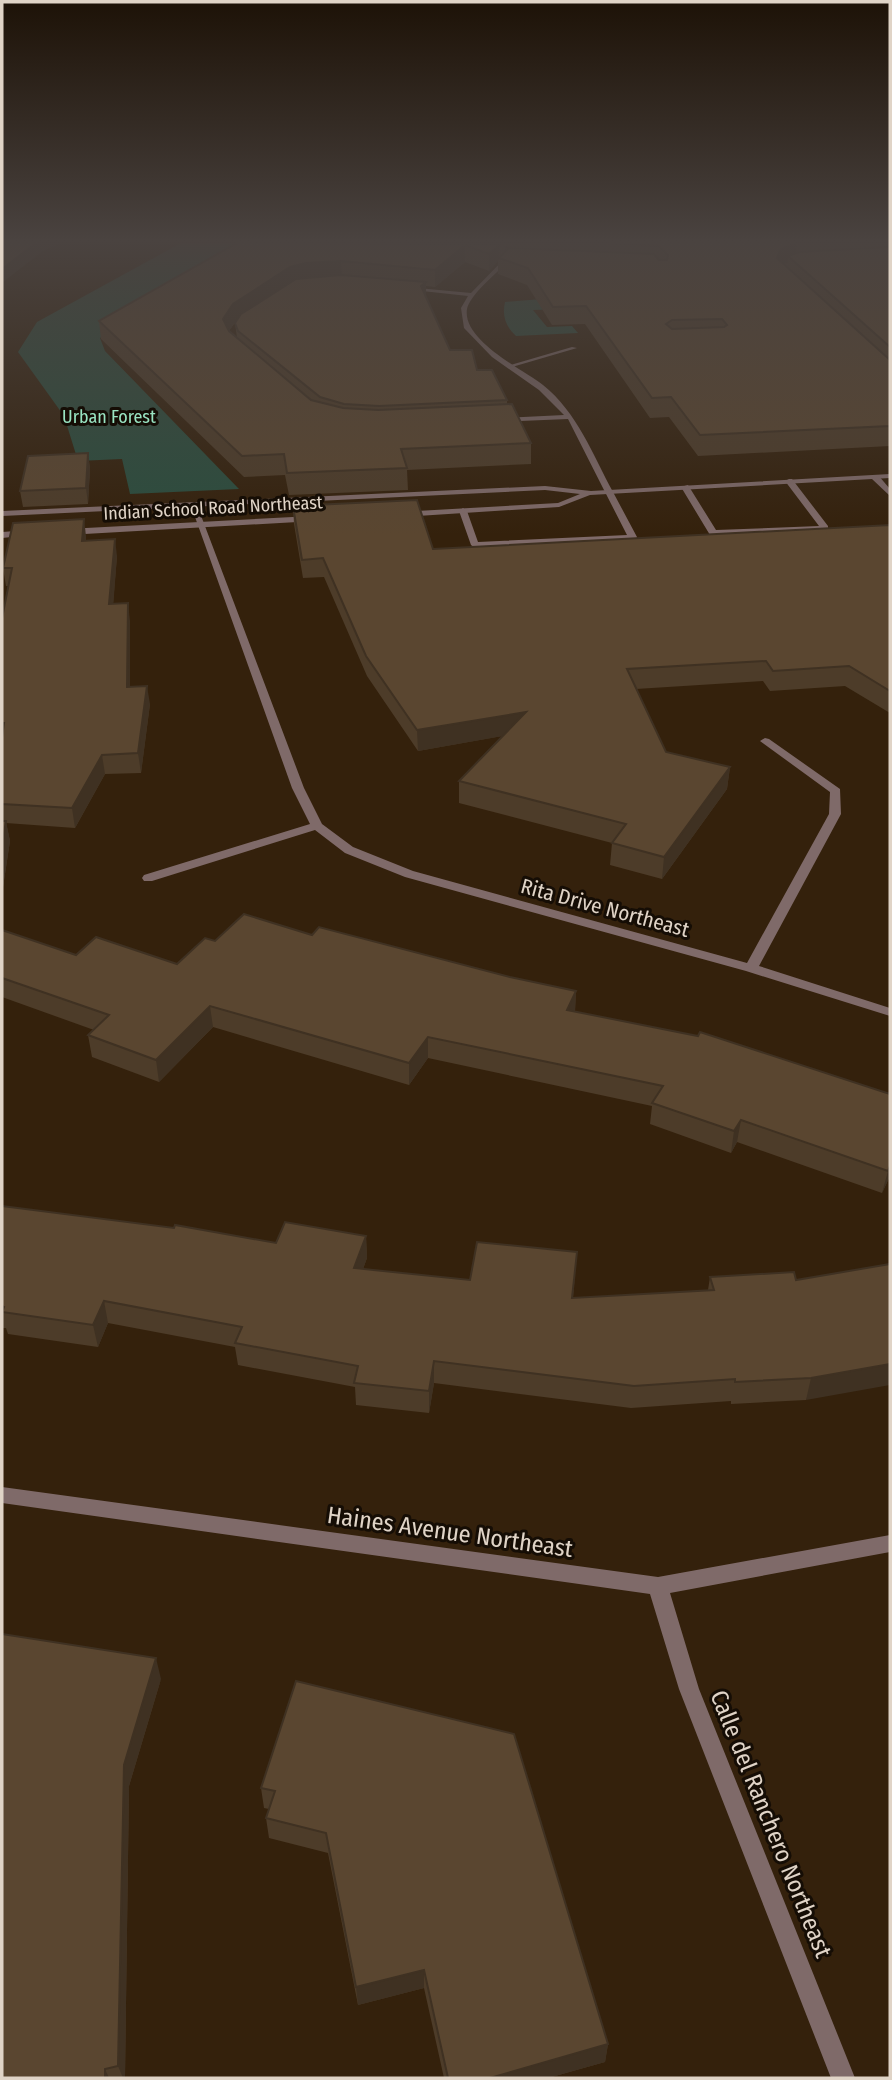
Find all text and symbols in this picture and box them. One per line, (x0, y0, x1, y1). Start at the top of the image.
park label: Urban Forest (62, 406, 156, 428)
street label: Indian School Road Northeast (103, 491, 323, 525)
street label: Rita Drive Northeast (518, 873, 692, 943)
street label: Haines Avenue Northeast (325, 1501, 575, 1563)
street label: Calle del Ranchero Northeast (705, 1686, 838, 1962)

